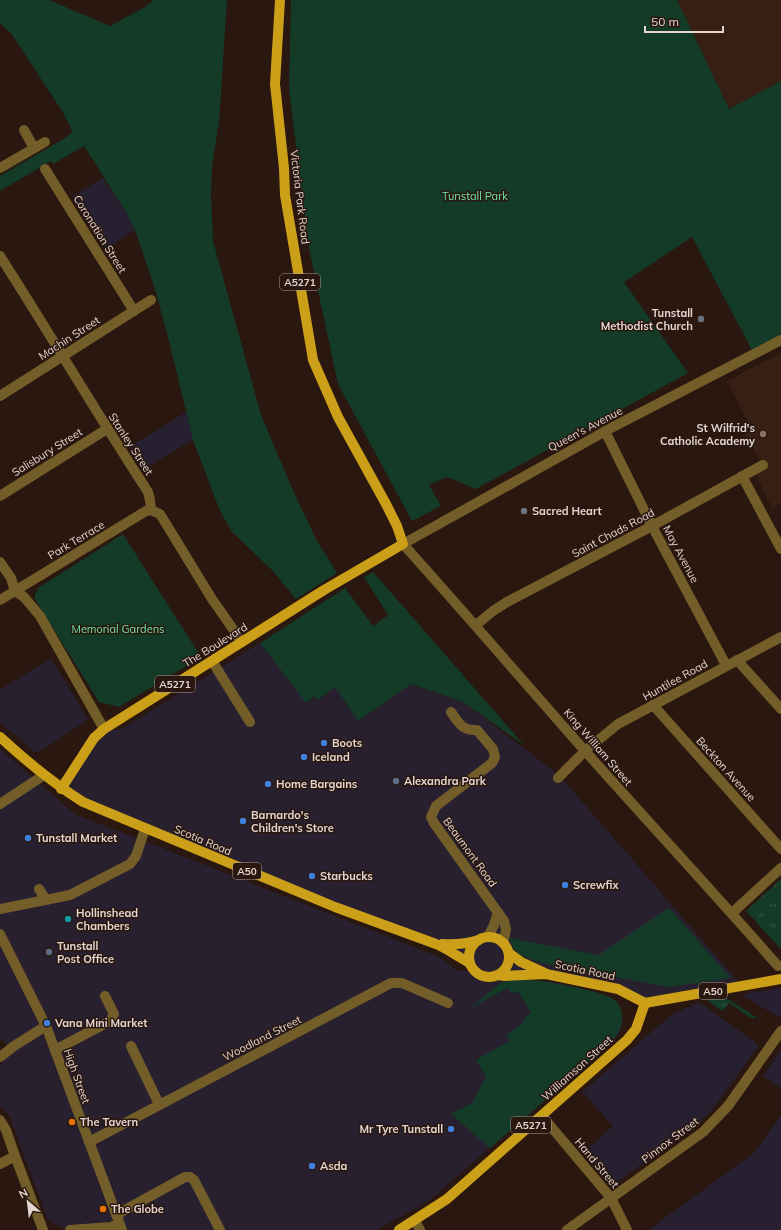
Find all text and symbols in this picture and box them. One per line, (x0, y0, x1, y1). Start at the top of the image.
scale bar (645, 8, 723, 34)
text: 50 m (651, 14, 679, 29)
street label: Victoria Park Road (287, 149, 313, 245)
park label: Tunstall Park (442, 189, 508, 203)
street label: Coronation Street (70, 192, 130, 276)
road number: A5271 (280, 274, 320, 290)
place label: Tunstall Methodist Church (601, 306, 693, 333)
street label: Machin Street (36, 313, 102, 363)
marker: Tunstall Methodist Church (696, 314, 706, 324)
street label: Queen's Avenue (545, 403, 625, 455)
street label: Stanley Street (106, 410, 156, 478)
place label: St Wilfrid's Catholic Academy (660, 421, 755, 448)
street label: Salisbury Street (9, 425, 85, 479)
marker: St Wilfrid's Catholic Academy (758, 429, 768, 439)
place label: Sacred Heart (532, 504, 602, 518)
street label: Saint Chads Road (569, 505, 657, 561)
marker: Sacred Heart (519, 506, 529, 516)
street label: Park Terrace (45, 518, 107, 562)
street label: May Avenue (660, 523, 702, 585)
street label: The Boulevard (180, 620, 250, 670)
park label: Memorial Gardens (71, 622, 165, 636)
street label: Huntilee Road (640, 656, 710, 704)
road number: A5271 (155, 676, 195, 692)
street label: King William Street (561, 706, 635, 789)
street label: Beckton Avenue (693, 734, 759, 804)
place label: Boots (332, 736, 363, 750)
marker: Boots (319, 738, 329, 748)
place label: Iceland (312, 750, 350, 764)
marker: Iceland (299, 752, 309, 762)
place label: Alexandra Park (404, 774, 487, 788)
marker: Alexandra Park (391, 776, 401, 786)
place label: Home Bargains (276, 777, 358, 791)
marker: Home Bargains (263, 779, 273, 789)
place label: Barnardo's Children's Store (251, 808, 334, 835)
street label: Beaumont Road (440, 815, 500, 889)
marker: Barnardo's Children's Store (238, 816, 248, 826)
street label: Scotia Road (172, 822, 234, 858)
place label: Tunstall Market (36, 831, 117, 845)
marker: Tunstall Market (23, 833, 33, 843)
road number: A50 (233, 863, 261, 879)
place label: Starbucks (320, 869, 373, 883)
marker: Starbucks (307, 871, 317, 881)
place label: Screwfix (573, 878, 620, 892)
marker: Screwfix (560, 880, 570, 890)
place label: Hollinshead Chambers (76, 906, 138, 933)
marker: Hollinshead Chambers (63, 914, 73, 924)
place label: Tunstall Post Office (57, 939, 114, 966)
marker: Tunstall Post Office (44, 947, 54, 957)
street label: Scotia Road (554, 957, 616, 983)
road number: A50 (699, 983, 727, 999)
street label: Woodland Street (220, 1012, 304, 1064)
place label: Vana Mini Market (54, 1016, 147, 1030)
marker: Vana Mini Market (42, 1018, 52, 1028)
street label: Williamson Street (539, 1032, 615, 1103)
street label: High Street (61, 1047, 93, 1106)
street label: Pinnox Street (639, 1114, 701, 1166)
place label: The Tavern (80, 1115, 138, 1129)
marker: The Tavern (67, 1117, 77, 1127)
road number: A5271 (511, 1117, 551, 1133)
place label: Mr Tyre Tunstall (359, 1122, 443, 1136)
marker: Mr Tyre Tunstall (446, 1124, 456, 1134)
street label: Hand Street (572, 1135, 622, 1191)
place label: Asda (320, 1159, 347, 1173)
marker: Asda (307, 1161, 317, 1171)
north arrow (8, 1182, 48, 1222)
text: N (16, 1185, 30, 1201)
place label: The Globe (111, 1202, 164, 1216)
marker: The Globe (98, 1204, 108, 1214)

